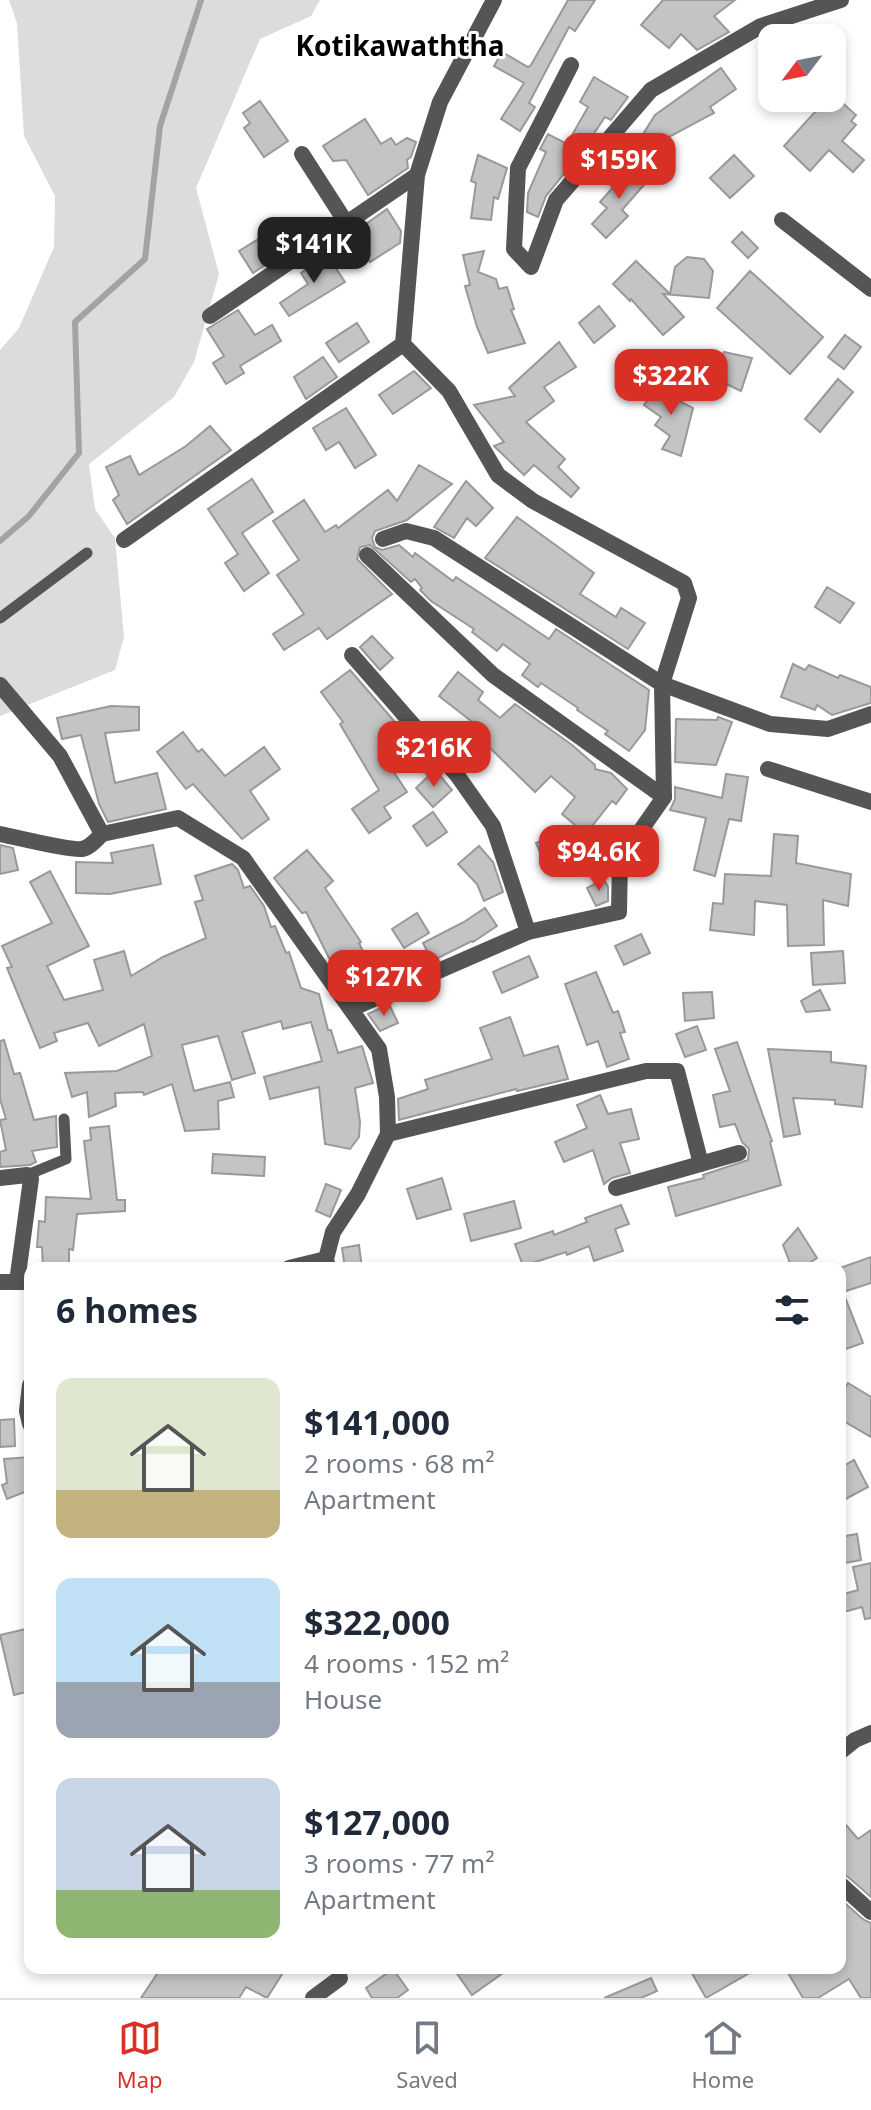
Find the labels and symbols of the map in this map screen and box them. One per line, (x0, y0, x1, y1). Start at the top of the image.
north arrow (758, 24, 846, 112)
district label: Kotikawaththa (296, 26, 504, 64)
pin: $159K (563, 133, 675, 201)
pin: $141K (258, 217, 370, 285)
pin: $322K (615, 349, 727, 417)
pin: $216K (378, 721, 490, 789)
pin: $94.6K (534, 825, 664, 893)
pin: $127K (328, 950, 440, 1018)

